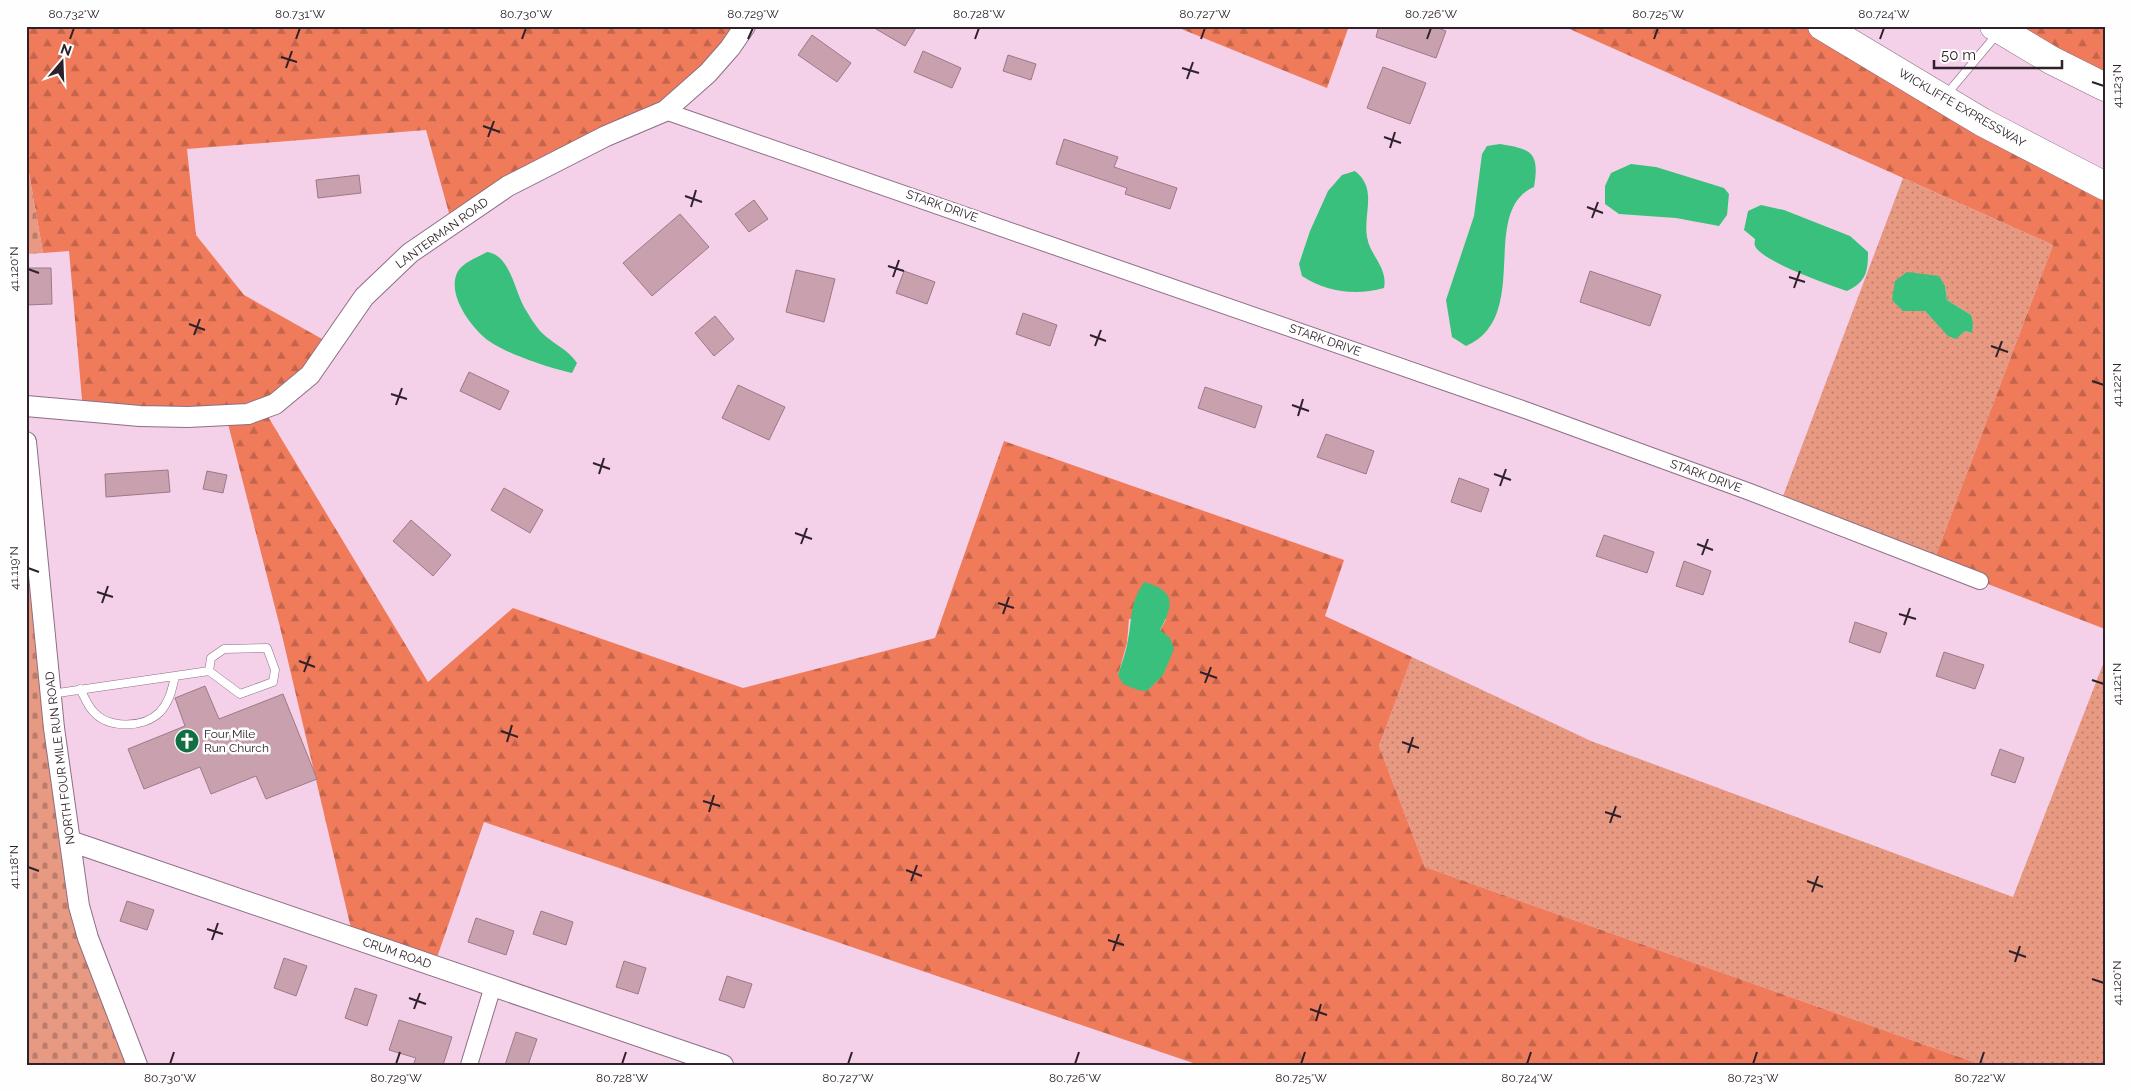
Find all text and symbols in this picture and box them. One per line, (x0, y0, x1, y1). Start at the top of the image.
text: 80.732°W (48, 7, 100, 21)
text: 80.731°W (275, 7, 325, 21)
text: 80.730°W (500, 7, 552, 21)
text: 80.729°W (727, 7, 779, 21)
text: 80.728°W (953, 7, 1005, 21)
text: 80.727°W (1179, 7, 1231, 21)
text: 80.726°W (1405, 7, 1457, 21)
text: 80.725°W (1632, 7, 1684, 21)
text: 80.724°W (1858, 7, 1910, 21)
north arrow (38, 38, 88, 88)
scale bar (1934, 38, 2061, 70)
text: N (59, 40, 74, 59)
text: 50 m (1941, 46, 1976, 64)
text: 41.123°N (2110, 64, 2124, 108)
street label: WICKLIFFE EXPRESSWAY (1896, 66, 2028, 150)
street label: STARK DRIVE (904, 187, 980, 225)
street label: LANTERMAN ROAD (393, 194, 491, 271)
text: 41.120°N (7, 247, 21, 291)
street label: STARK DRIVE (1287, 321, 1363, 359)
text: 41.122°N (2110, 363, 2124, 407)
street label: STARK DRIVE (1668, 457, 1744, 495)
text: 41.119°N (7, 546, 21, 590)
text: 41.121°N (2110, 663, 2124, 705)
street label: NORTH FOUR MILE RUN ROAD (42, 670, 78, 845)
place label: Four Mile Run Church (204, 727, 269, 755)
church icon: Four Mile Run Church (174, 728, 200, 754)
text: 41.118°N (7, 845, 21, 889)
street label: CRUM ROAD (361, 935, 434, 971)
text: 41.120°N (2110, 961, 2124, 1005)
text: 80.730°W (144, 1071, 196, 1085)
text: 80.729°W (370, 1071, 422, 1085)
text: 80.728°W (596, 1071, 648, 1085)
text: 80.727°W (822, 1071, 874, 1085)
text: 80.726°W (1049, 1071, 1101, 1085)
text: 80.725°W (1275, 1071, 1327, 1085)
text: 80.724°W (1501, 1071, 1553, 1085)
text: 80.723°W (1728, 1071, 1779, 1085)
text: 80.722°W (1955, 1071, 2006, 1085)

